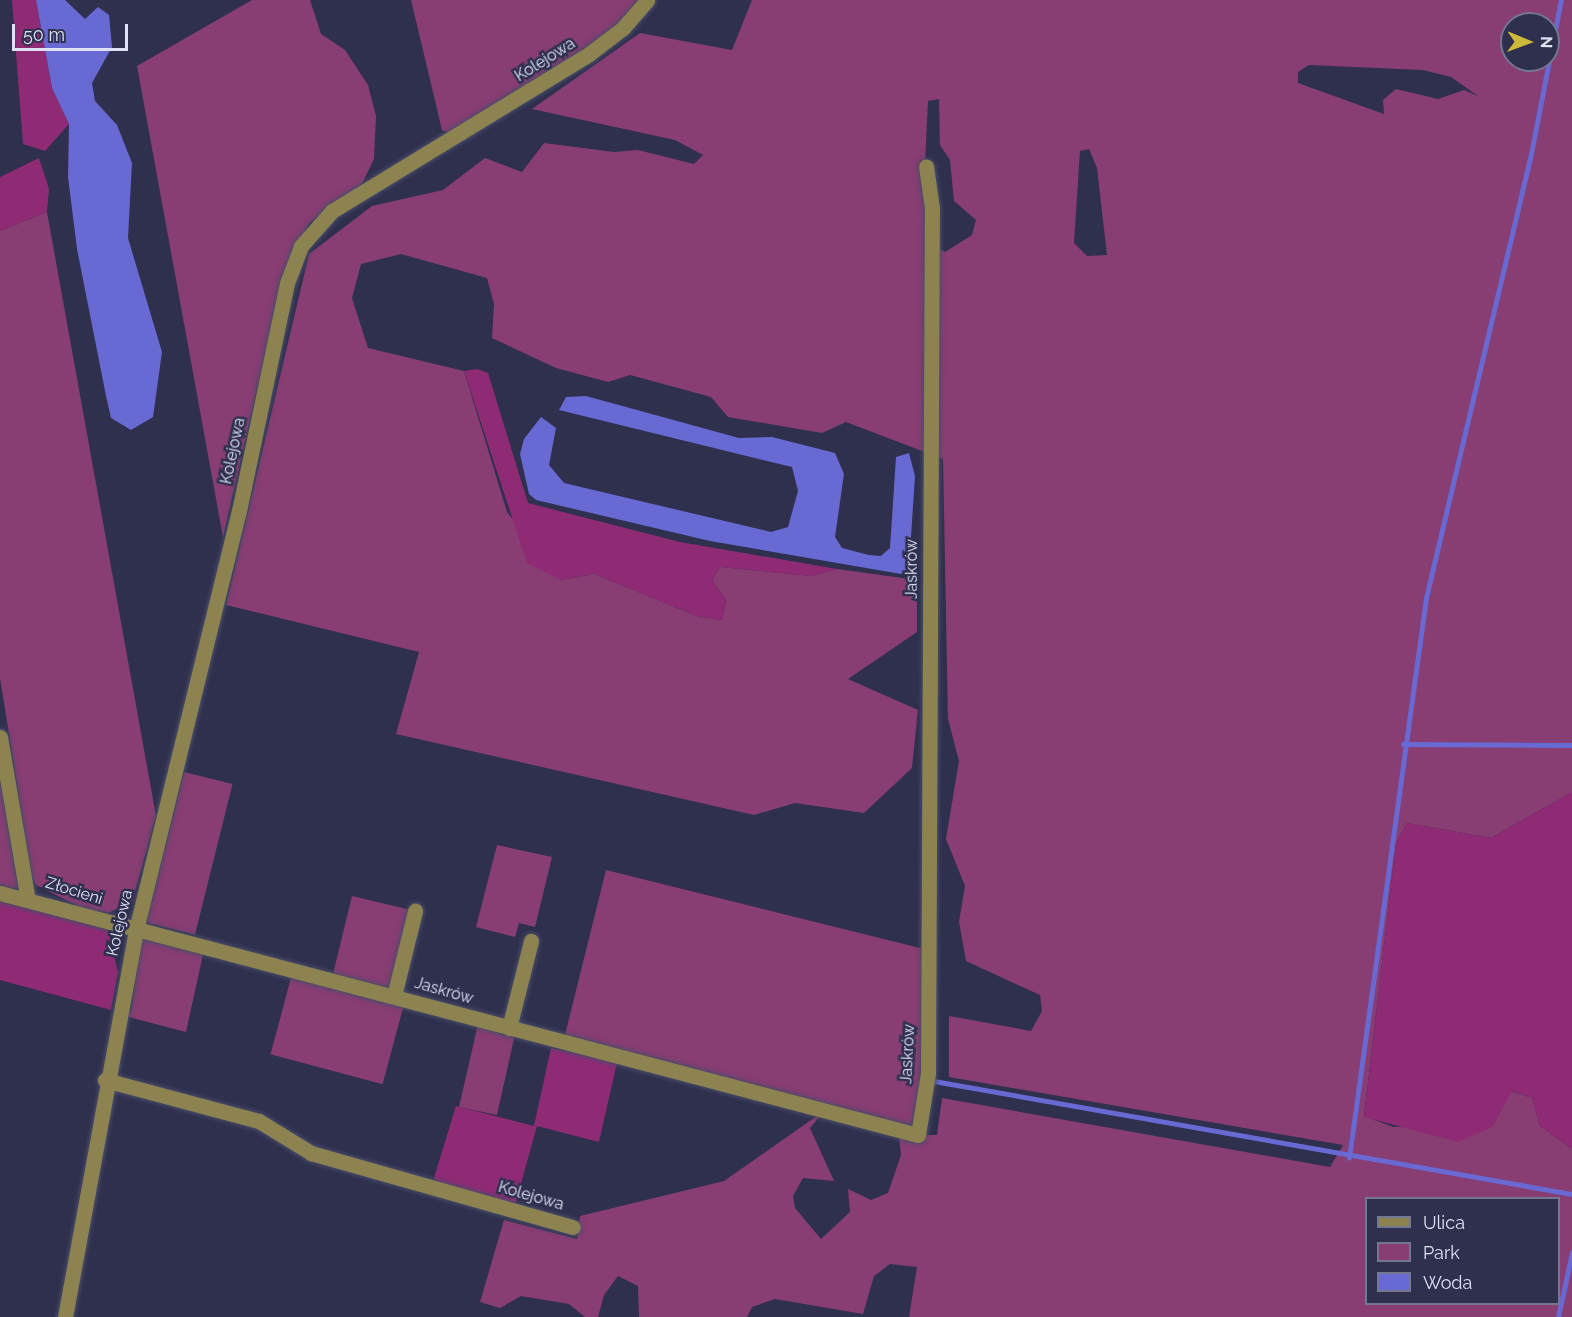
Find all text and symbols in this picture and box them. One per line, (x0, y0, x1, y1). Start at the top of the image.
scale bar (15, 12, 130, 50)
north arrow (1500, 12, 1560, 72)
text: 50 m (23, 24, 65, 45)
street label: Kolejowa (511, 34, 579, 86)
text: N (1537, 36, 1556, 49)
street label: Kolejowa (217, 416, 249, 486)
street label: Jaskrów (902, 539, 922, 599)
street label: Złocieni (43, 873, 105, 909)
street label: Kolejowa (103, 888, 137, 958)
street label: Jaskrów (412, 973, 476, 1009)
street label: Jaskrów (897, 1023, 919, 1085)
street label: Kolejowa (496, 1177, 566, 1215)
legend (1365, 1197, 1560, 1305)
text: Ulica (1423, 1212, 1465, 1233)
text: Park (1423, 1242, 1460, 1263)
text: Woda (1423, 1272, 1472, 1293)

